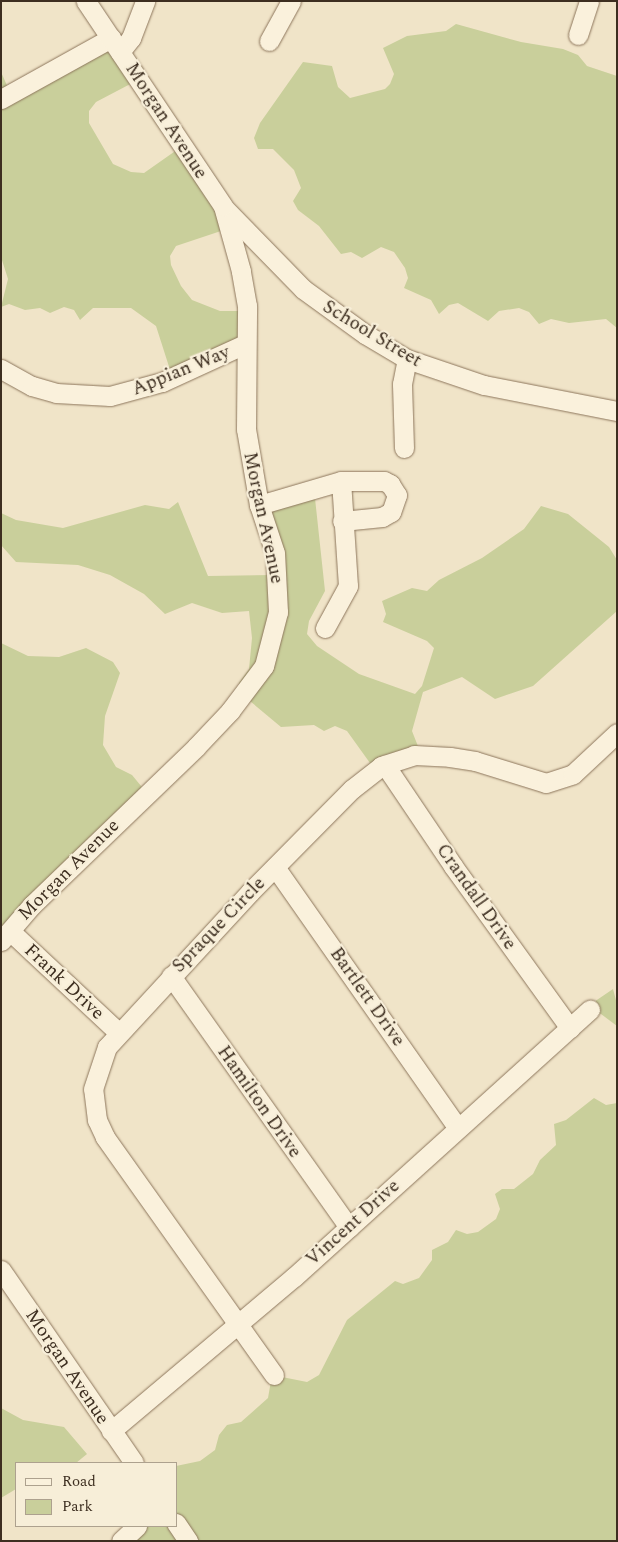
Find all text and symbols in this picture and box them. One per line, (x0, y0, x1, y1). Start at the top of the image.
street label: Morgan Avenue (120, 59, 212, 183)
street label: School Street (318, 296, 426, 372)
street label: Appian Way (129, 341, 233, 401)
street label: Morgan Avenue (238, 450, 288, 586)
street label: Morgan Avenue (14, 815, 124, 925)
street label: Crandall Drive (431, 840, 521, 954)
street label: Spraque Circle (168, 872, 270, 978)
street label: Frank Drive (19, 939, 109, 1025)
street label: Bartlett Drive (325, 943, 409, 1051)
street label: Hamilton Drive (212, 1041, 306, 1163)
street label: Vincent Drive (301, 1175, 405, 1271)
street label: Morgan Avenue (20, 1305, 114, 1429)
legend (15, 1462, 178, 1527)
text: Road (62, 1470, 96, 1493)
text: Park (62, 1495, 93, 1518)

